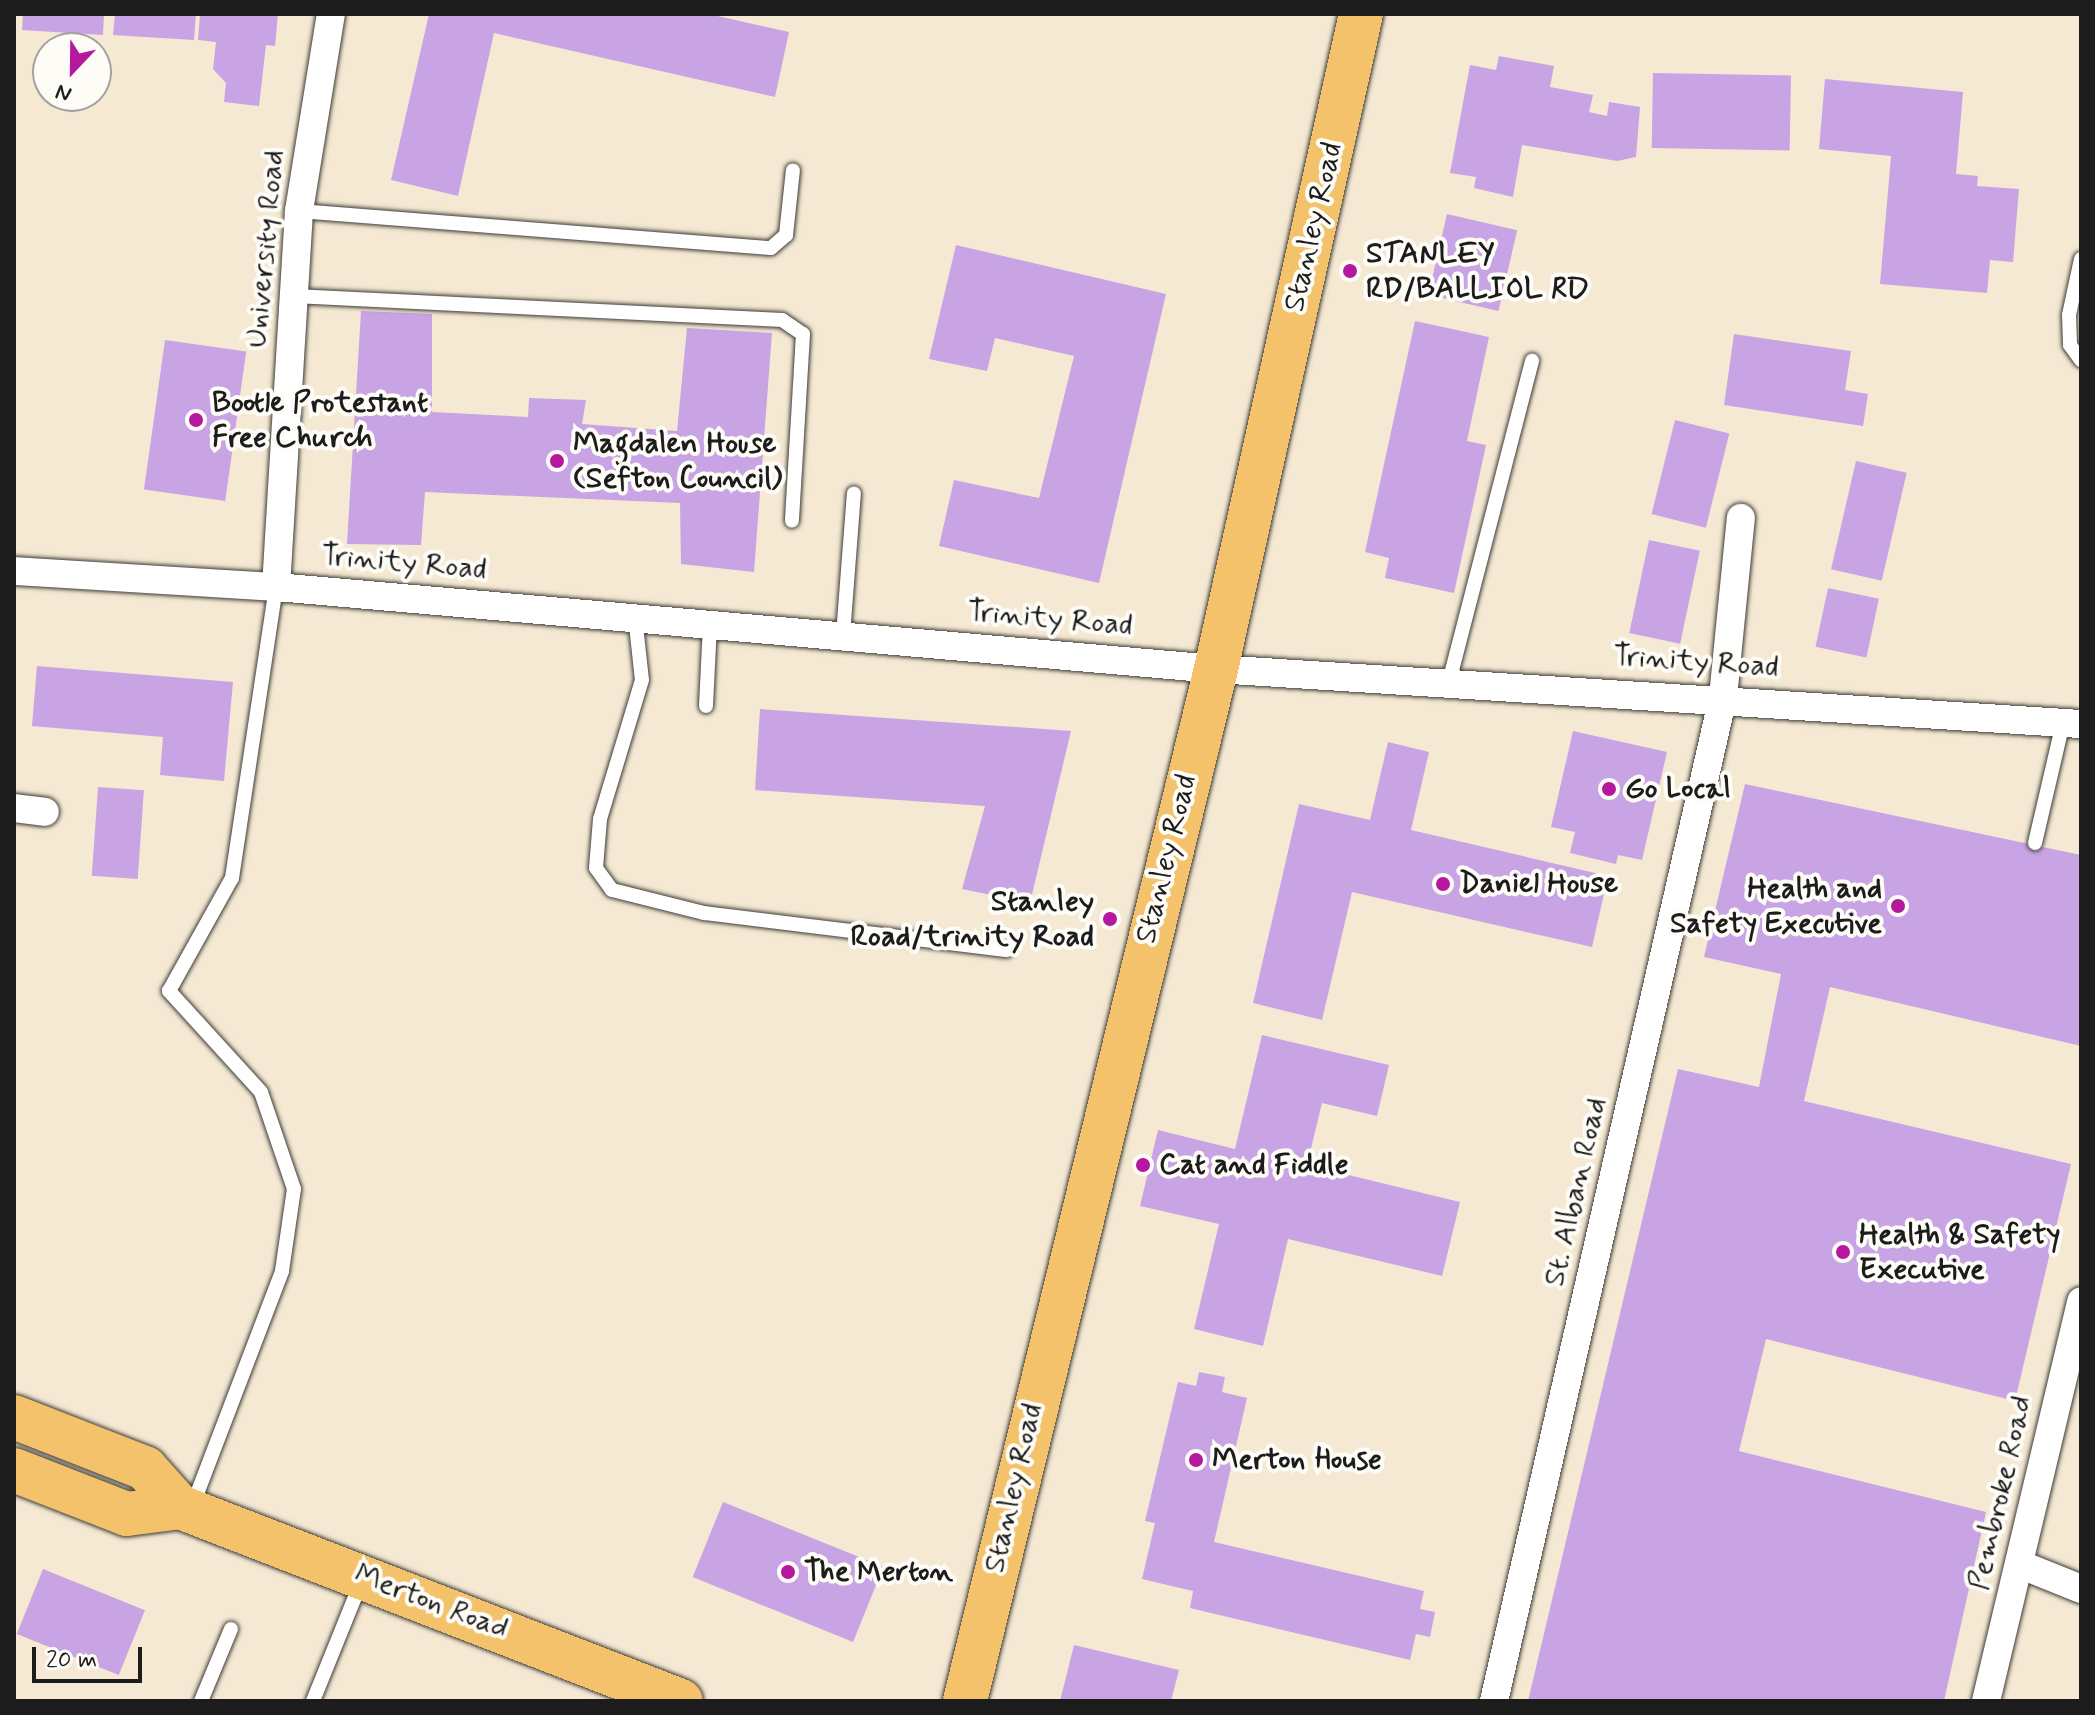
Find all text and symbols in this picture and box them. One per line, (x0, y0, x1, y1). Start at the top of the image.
north arrow (32, 32, 112, 112)
text: N (52, 77, 76, 108)
street label: Stanley Road (1277, 139, 1351, 315)
street label: University Road (239, 149, 293, 349)
place label: STANLEY RD/BALLIOL RD (1366, 236, 1587, 306)
marker: STANLEY RD/BALLIOL RD (1341, 262, 1359, 280)
place label: Bootle Protestant Free Church (212, 385, 428, 456)
marker: Bootle Protestant Free Church (187, 411, 205, 429)
place label: Magdalen House (Sefton Council) (573, 426, 777, 496)
marker: Magdalen House (Sefton Council) (548, 452, 566, 470)
street label: Trinity Road (321, 538, 487, 588)
street label: Trinity Road (967, 594, 1133, 644)
street label: Trinity Road (1613, 638, 1779, 686)
street label: Stanley Road (1129, 771, 1205, 947)
place label: Go Local (1625, 771, 1731, 807)
marker: Go Local (1600, 780, 1618, 798)
place label: Daniel House (1459, 866, 1618, 902)
place label: Health and Safety Executive (1661, 871, 1882, 942)
marker: Daniel House (1434, 875, 1452, 893)
place label: Stanley Road/trinity Road (852, 884, 1094, 954)
marker: Health and Safety Executive (1889, 897, 1907, 915)
marker: Stanley Road/trinity Road (1101, 910, 1119, 928)
street label: St. Alban Road (1537, 1094, 1615, 1290)
place label: Cat and Fiddle (1159, 1147, 1343, 1183)
marker: Cat and Fiddle (1134, 1156, 1152, 1174)
place label: Health & Safety Executive (1859, 1217, 2061, 1288)
marker: Health & Safety Executive (1834, 1243, 1852, 1261)
street label: Pembroke Road (1961, 1394, 2041, 1592)
street label: Stanley Road (977, 1400, 1051, 1576)
place label: Merton House (1212, 1442, 1384, 1478)
marker: Merton House (1187, 1451, 1205, 1469)
place label: The Merton (804, 1554, 951, 1590)
street label: Merton Road (349, 1556, 513, 1648)
marker: The Merton (779, 1563, 797, 1581)
scale bar (36, 1631, 146, 1681)
text: 20 m (46, 1645, 97, 1676)

